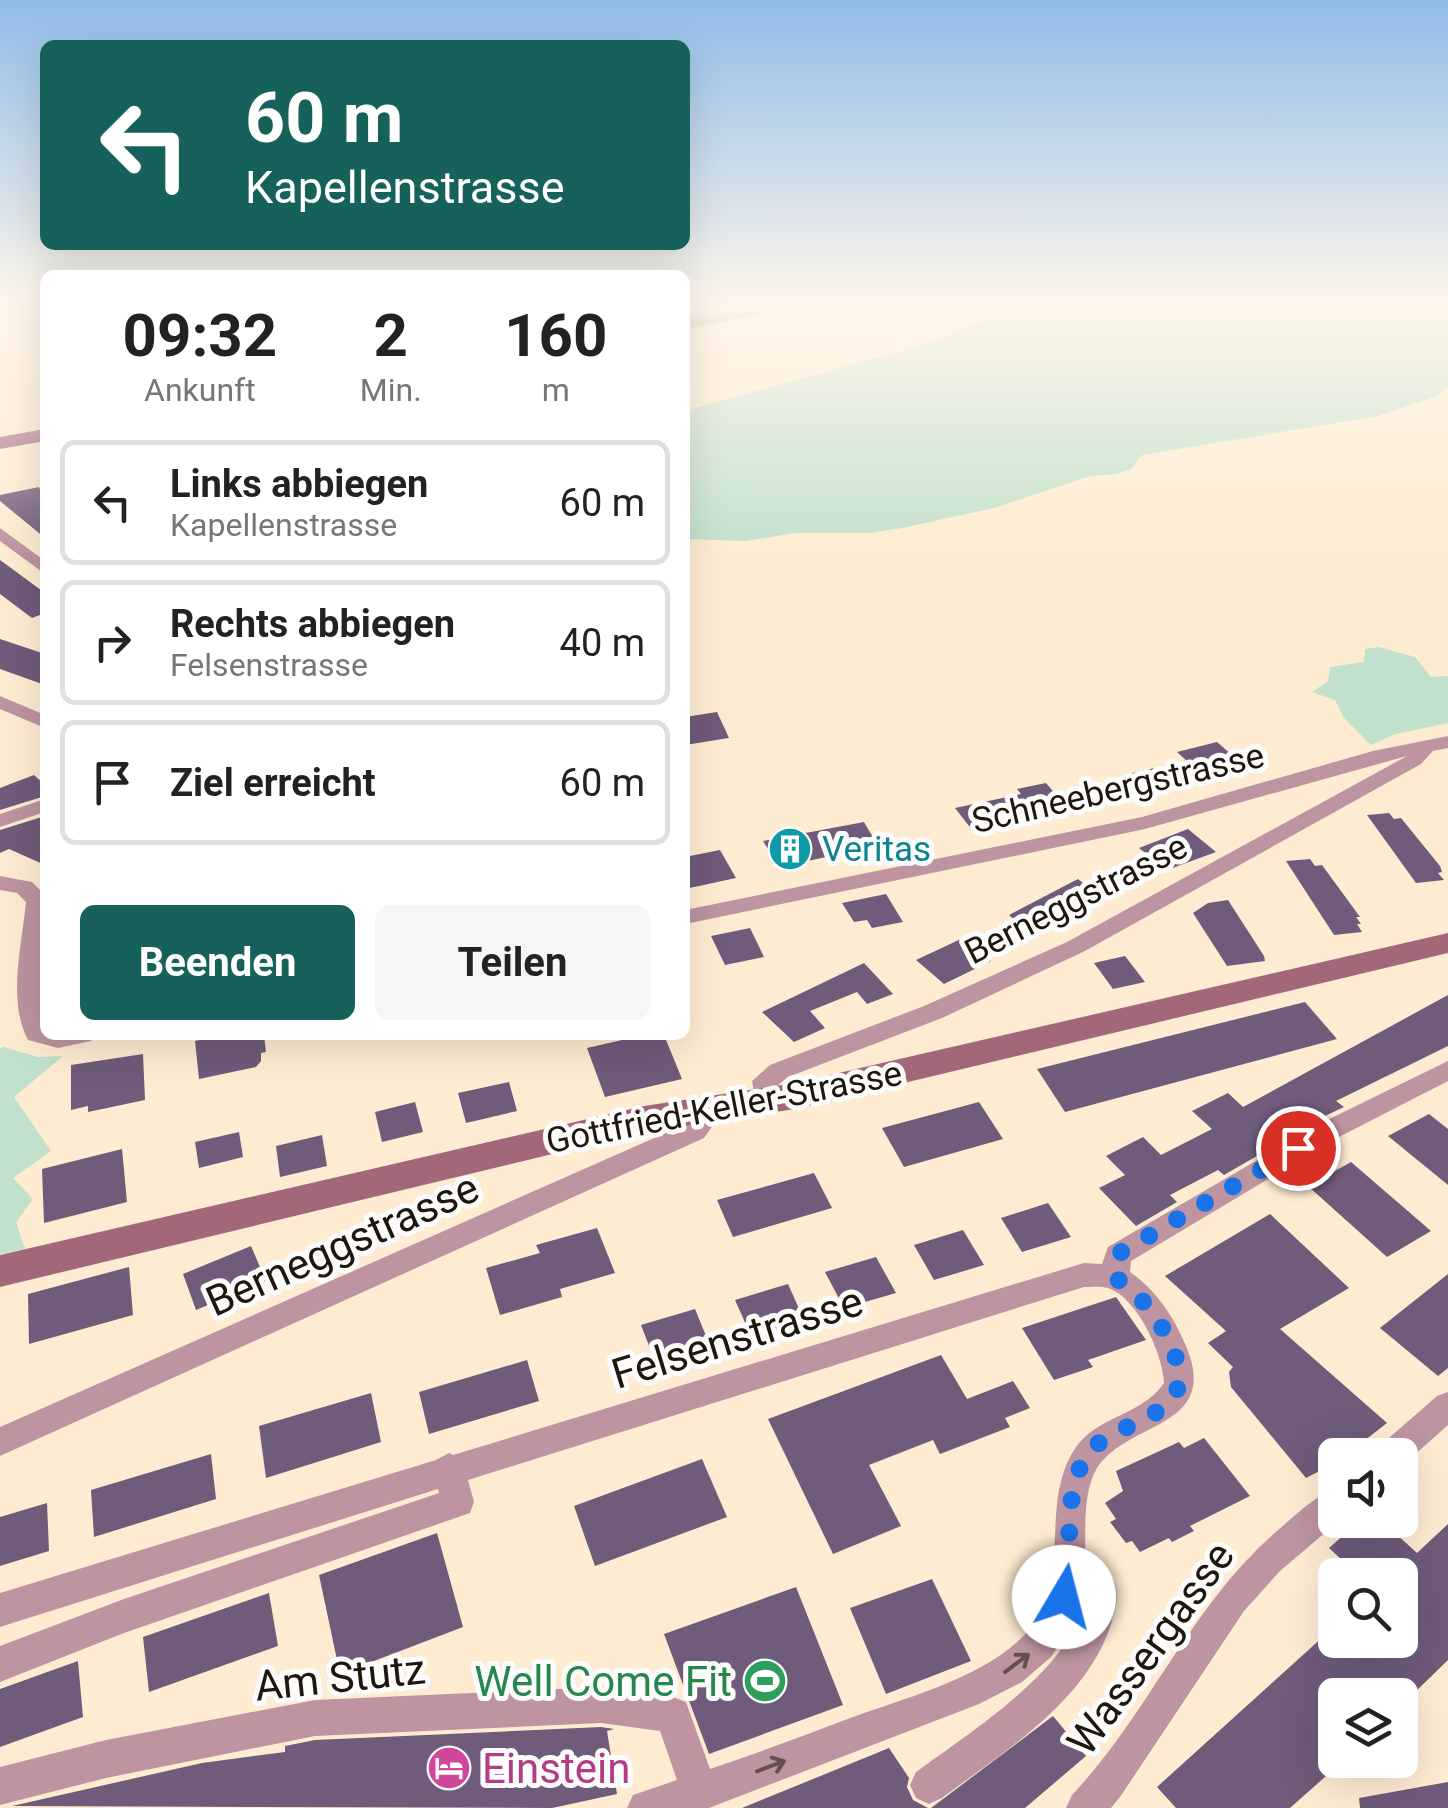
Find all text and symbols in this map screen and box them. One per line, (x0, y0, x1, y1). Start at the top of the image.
text: 60 m (245, 77, 403, 159)
icon: left (80, 80, 210, 210)
text: Kapellenstrasse (245, 161, 565, 214)
text: 09:32 (123, 300, 277, 371)
text: 2 (373, 300, 408, 371)
text: 160 (504, 300, 607, 371)
text: Ankunft (144, 371, 256, 409)
text: Min. (360, 371, 422, 409)
text: m (542, 371, 570, 409)
text: Links abbiegen (170, 462, 428, 506)
icon: left (85, 475, 140, 530)
text: 60 m (560, 481, 645, 525)
text: Kapellenstrasse (170, 506, 397, 544)
text: Rechts abbiegen (170, 602, 455, 646)
icon: right (85, 615, 140, 670)
text: 40 m (560, 621, 645, 665)
text: Felsenstrasse (170, 646, 368, 684)
street label: Schneebergstrasse (968, 735, 1268, 842)
icon: arrive (85, 755, 140, 810)
text: Ziel erreicht (170, 761, 376, 805)
text: 60 m (560, 761, 645, 805)
building icon: Veritas (767, 826, 813, 872)
street label: Berneggstrasse (958, 826, 1194, 973)
place label: Veritas (822, 829, 931, 870)
button: Beenden (80, 905, 355, 1020)
button: Teilen (375, 905, 650, 1020)
street label: Gottfried-Keller-Strasse (543, 1053, 905, 1162)
pin (1256, 1106, 1341, 1191)
icon: arrive (1271, 1121, 1326, 1176)
street label: Berneggstrasse (199, 1163, 486, 1326)
street label: Felsenstrasse (606, 1276, 868, 1399)
map controls (1318, 1438, 1418, 1778)
button: sound (1318, 1438, 1418, 1538)
street label: Wassergasse (1057, 1532, 1244, 1764)
position arrow (1012, 1545, 1116, 1649)
button: search (1318, 1558, 1418, 1658)
street label: Am Stutz (252, 1644, 428, 1711)
one-way arrow (1003, 1652, 1030, 1673)
place label: Well Come Fit (474, 1657, 732, 1706)
sports icon: Well Come Fit (742, 1658, 788, 1704)
button: layers (1318, 1678, 1418, 1778)
place label: Einstein (482, 1744, 630, 1793)
hotel icon: Einstein (426, 1745, 472, 1791)
one-way arrow (755, 1756, 786, 1774)

